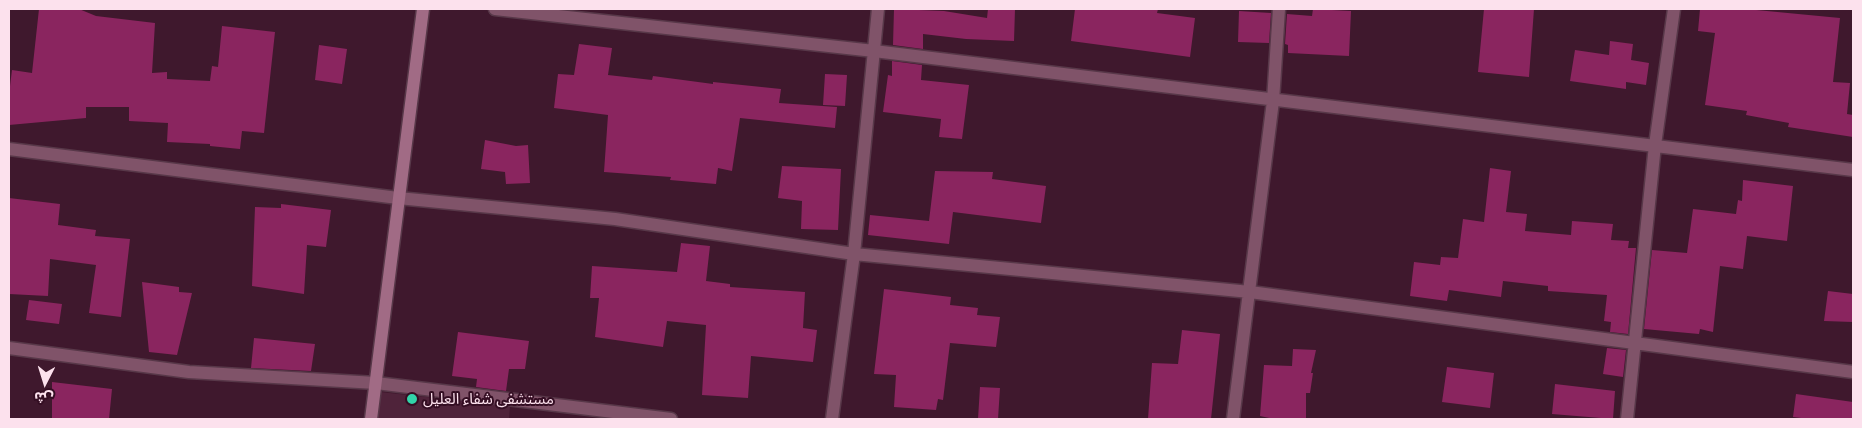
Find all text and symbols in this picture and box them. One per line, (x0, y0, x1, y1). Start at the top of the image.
north arrow (20, 358, 70, 408)
text: ش (33, 389, 54, 407)
place label: مستشفى شفاء العليل (423, 390, 554, 408)
marker: مستشفى شفاء العليل (405, 392, 419, 406)

